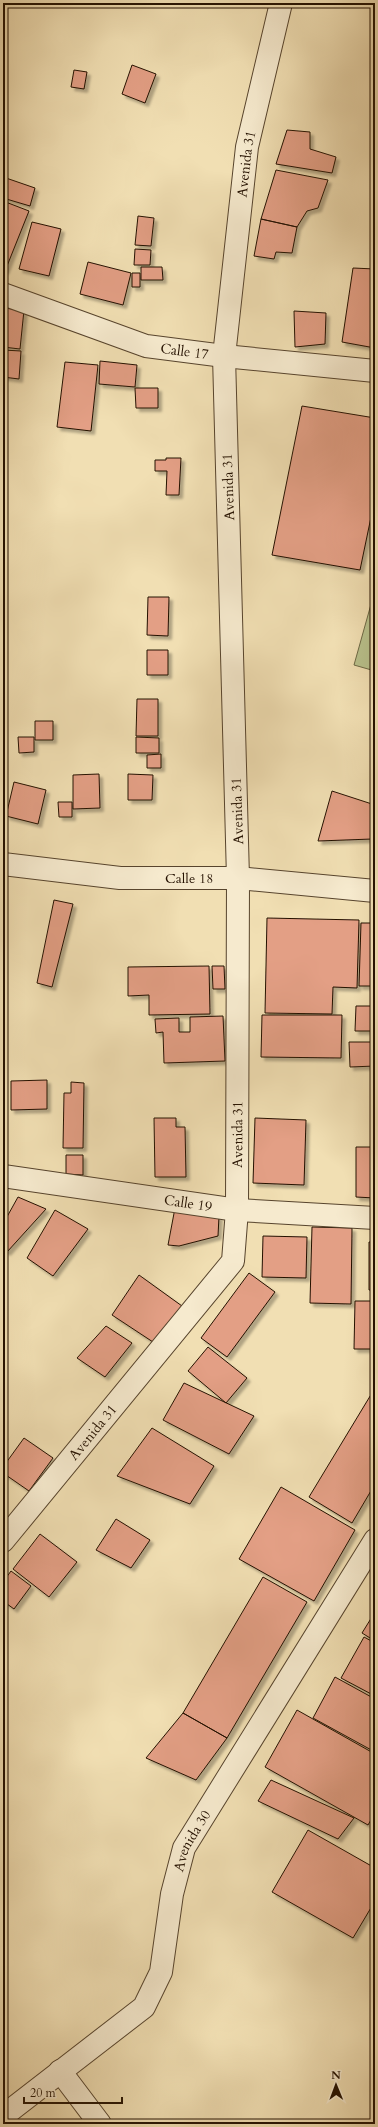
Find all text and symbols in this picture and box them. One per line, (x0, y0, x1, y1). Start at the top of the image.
street label: Avenida 31 (233, 129, 261, 198)
street label: Calle 17 (159, 339, 210, 364)
street label: Avenida 31 (218, 453, 239, 521)
street label: Avenida 31 (227, 777, 248, 845)
street label: Calle 18 (165, 869, 213, 888)
street label: Avenida 31 (228, 1101, 247, 1168)
street label: Calle 19 (163, 1191, 213, 1216)
street label: Avenida 31 (64, 1400, 121, 1464)
street label: Avenida 30 (169, 1807, 215, 1874)
north arrow (316, 2065, 356, 2105)
text: N (331, 2068, 341, 2083)
scale bar (24, 2079, 122, 2105)
text: 20 m (30, 2085, 57, 2101)

